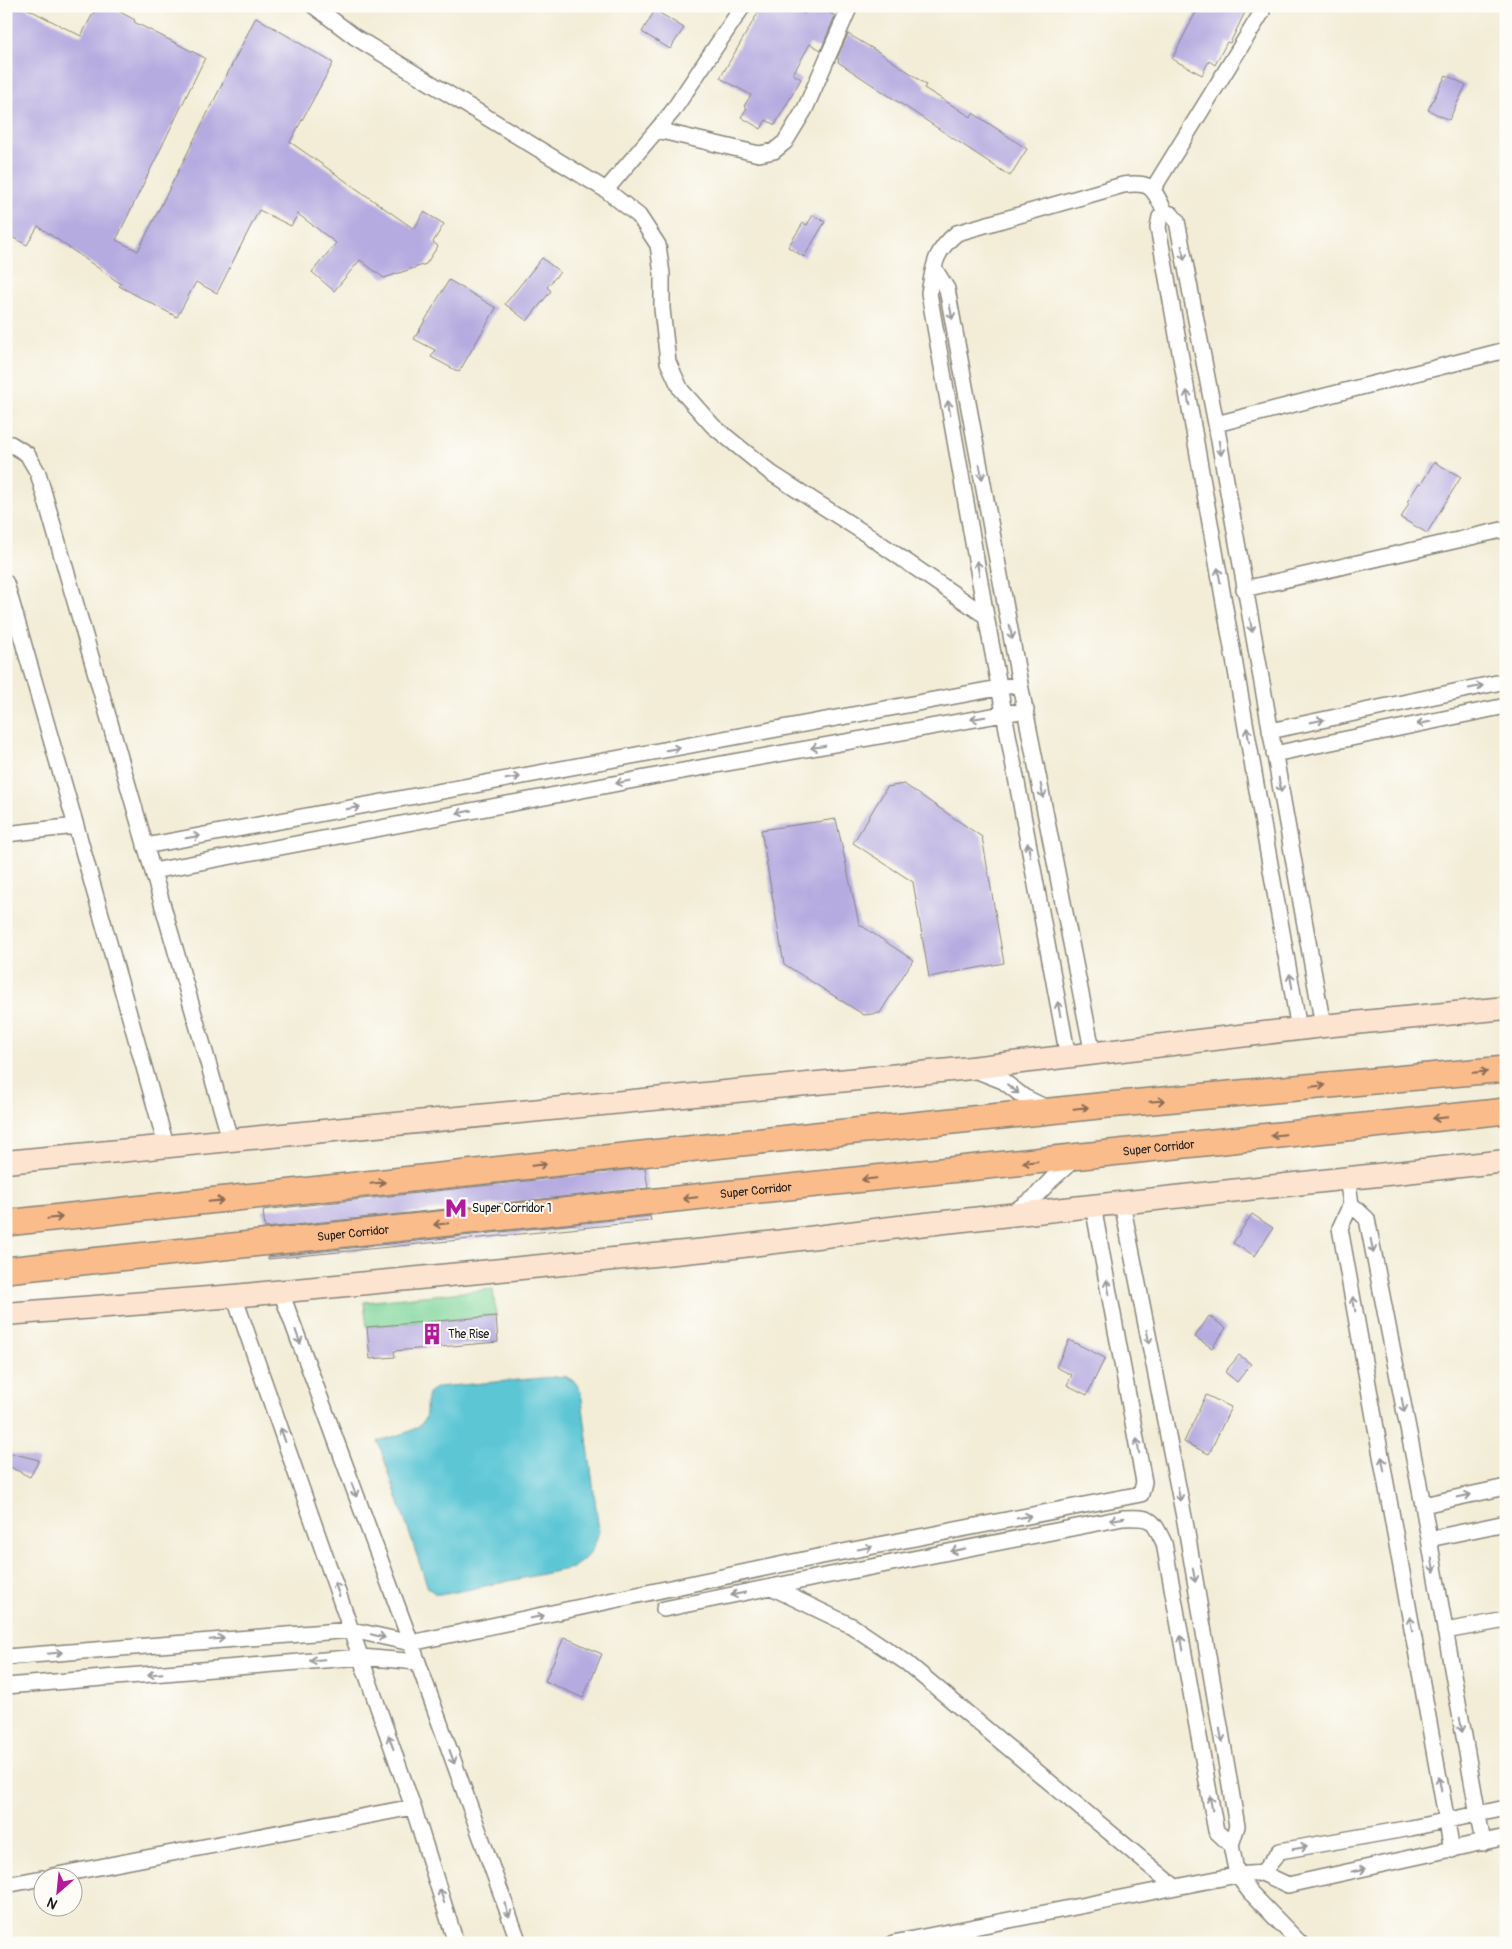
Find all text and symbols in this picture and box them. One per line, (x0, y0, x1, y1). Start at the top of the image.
one-way arrow (1179, 245, 1189, 261)
one-way arrow (947, 304, 957, 320)
one-way arrow (1183, 390, 1193, 406)
one-way arrow (944, 401, 954, 417)
one-way arrow (1216, 439, 1226, 455)
one-way arrow (977, 464, 986, 480)
one-way arrow (972, 561, 982, 577)
one-way arrow (1214, 567, 1224, 583)
one-way arrow (1246, 617, 1256, 633)
one-way arrow (1006, 624, 1016, 640)
one-way arrow (1468, 682, 1484, 691)
one-way arrow (970, 714, 986, 724)
one-way arrow (1309, 715, 1325, 725)
one-way arrow (1416, 719, 1432, 728)
one-way arrow (1242, 728, 1252, 744)
one-way arrow (810, 743, 826, 753)
one-way arrow (664, 744, 680, 753)
one-way arrow (505, 773, 521, 783)
one-way arrow (1275, 776, 1285, 792)
one-way arrow (616, 778, 632, 788)
one-way arrow (1037, 783, 1047, 799)
one-way arrow (345, 803, 361, 812)
one-way arrow (456, 808, 472, 818)
one-way arrow (185, 832, 201, 842)
one-way arrow (1024, 842, 1034, 858)
one-way arrow (1285, 974, 1295, 990)
one-way arrow (1054, 1002, 1064, 1018)
one-way arrow (1472, 1067, 1488, 1076)
one-way arrow (1310, 1081, 1326, 1091)
one-way arrow (1006, 1084, 1019, 1095)
one-way arrow (1148, 1096, 1164, 1106)
one-way arrow (1073, 1103, 1089, 1113)
one-way arrow (1432, 1113, 1448, 1123)
one-way arrow (1271, 1130, 1287, 1140)
street label: Super Corridor (1122, 1136, 1196, 1159)
one-way arrow (1022, 1157, 1038, 1167)
one-way arrow (531, 1160, 547, 1170)
one-way arrow (861, 1174, 877, 1184)
one-way arrow (369, 1178, 385, 1188)
street label: Super Corridor (719, 1179, 793, 1202)
one-way arrow (682, 1193, 698, 1203)
metro station icon: Super Corridor 1 (443, 1195, 469, 1221)
one-way arrow (208, 1196, 224, 1205)
place label: Super Corridor 1 (472, 1201, 552, 1216)
one-way arrow (46, 1213, 62, 1223)
one-way arrow (433, 1219, 449, 1229)
street label: Super Corridor (316, 1222, 391, 1244)
one-way arrow (1368, 1237, 1377, 1253)
one-way arrow (1103, 1279, 1112, 1295)
one-way arrow (1349, 1297, 1359, 1313)
building icon: The Rise (419, 1321, 445, 1347)
place label: The Rise (448, 1327, 489, 1342)
one-way arrow (1144, 1328, 1154, 1344)
one-way arrow (294, 1329, 303, 1345)
one-way arrow (1399, 1397, 1408, 1413)
one-way arrow (278, 1428, 287, 1444)
one-way arrow (1133, 1439, 1143, 1455)
one-way arrow (1377, 1457, 1387, 1473)
one-way arrow (350, 1482, 359, 1497)
one-way arrow (1175, 1486, 1185, 1502)
one-way arrow (1456, 1491, 1472, 1501)
one-way arrow (1016, 1511, 1032, 1521)
one-way arrow (1110, 1515, 1126, 1525)
one-way arrow (856, 1542, 872, 1552)
one-way arrow (950, 1546, 966, 1555)
one-way arrow (1429, 1556, 1439, 1572)
one-way arrow (1189, 1567, 1199, 1583)
one-way arrow (332, 1581, 341, 1597)
one-way arrow (730, 1589, 746, 1599)
one-way arrow (529, 1611, 545, 1621)
one-way arrow (1406, 1617, 1416, 1633)
one-way arrow (370, 1632, 386, 1641)
one-way arrow (209, 1635, 225, 1644)
one-way arrow (1176, 1635, 1186, 1651)
one-way arrow (47, 1648, 63, 1657)
one-way arrow (309, 1656, 325, 1665)
one-way arrow (147, 1669, 163, 1679)
one-way arrow (1457, 1716, 1467, 1732)
one-way arrow (1217, 1727, 1227, 1743)
one-way arrow (386, 1735, 395, 1750)
one-way arrow (448, 1749, 457, 1764)
one-way arrow (1434, 1777, 1444, 1793)
one-way arrow (1206, 1795, 1215, 1811)
one-way arrow (1292, 1842, 1308, 1852)
one-way arrow (1350, 1865, 1366, 1875)
north arrow (32, 1866, 82, 1916)
one-way arrow (436, 1889, 446, 1905)
text: N (44, 1893, 60, 1913)
one-way arrow (503, 1902, 512, 1917)

